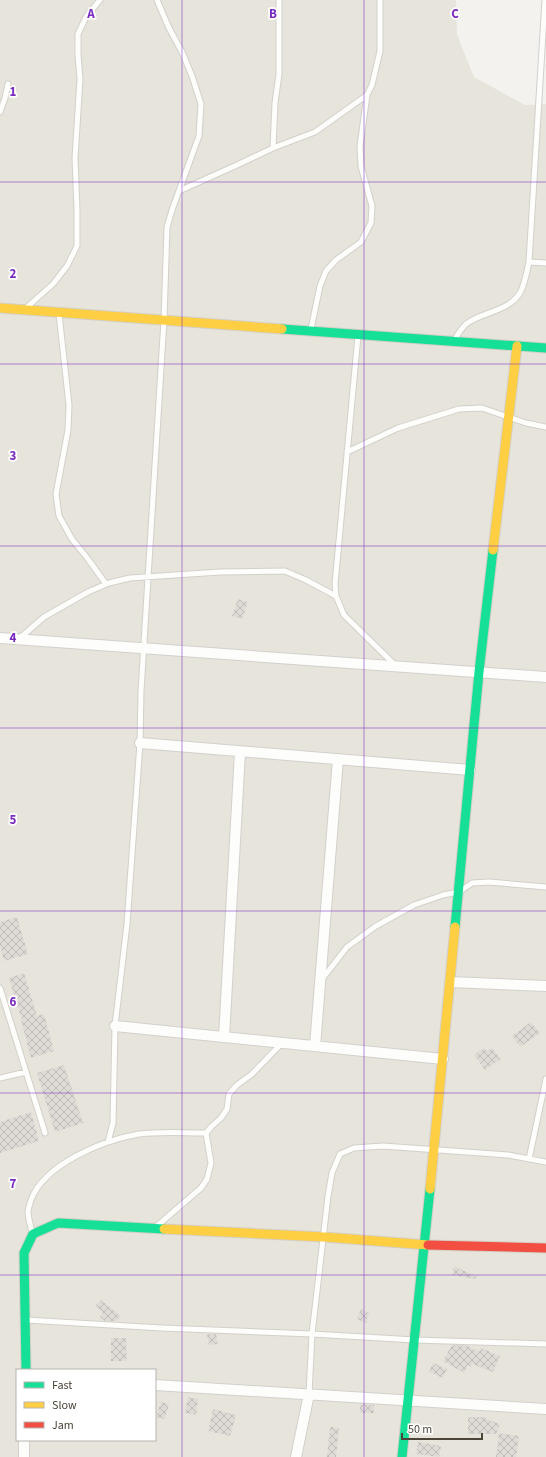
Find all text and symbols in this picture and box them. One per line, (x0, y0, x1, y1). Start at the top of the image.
text: A (86, 5, 95, 23)
text: B (269, 5, 277, 23)
text: C (451, 5, 459, 23)
text: 1 (10, 83, 17, 101)
text: 2 (10, 265, 17, 283)
text: 3 (10, 447, 17, 465)
text: 4 (10, 629, 17, 647)
text: 5 (10, 811, 17, 829)
text: 6 (10, 993, 17, 1011)
text: 7 (10, 1175, 17, 1193)
legend (16, 1369, 156, 1441)
text: Fast (52, 1377, 72, 1394)
text: Slow (52, 1397, 77, 1414)
scale bar (402, 1415, 482, 1441)
text: Jam (52, 1417, 74, 1434)
text: 50 m (408, 1421, 432, 1438)

